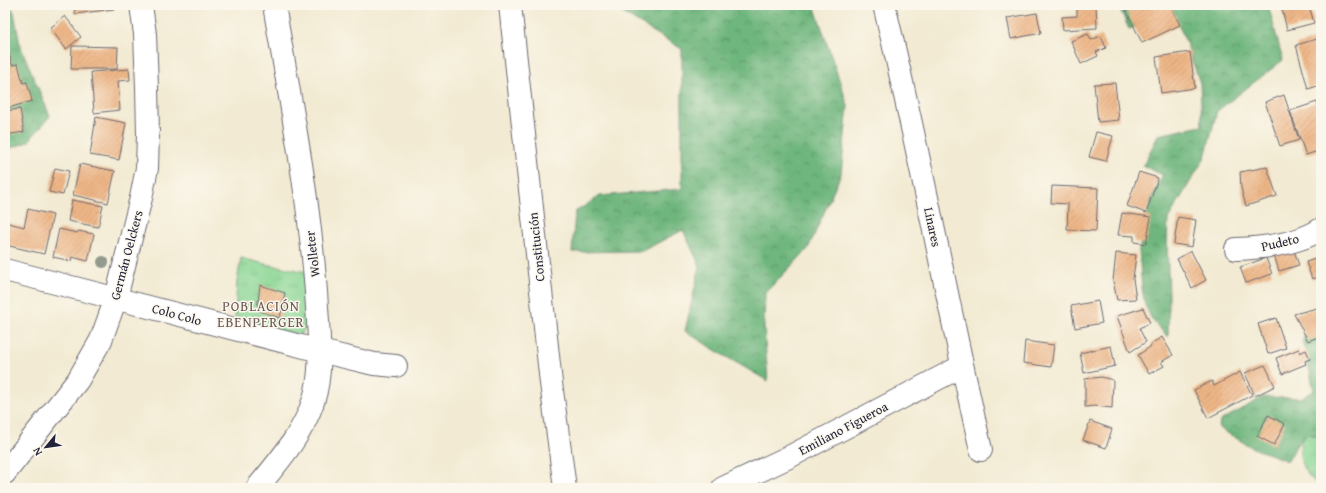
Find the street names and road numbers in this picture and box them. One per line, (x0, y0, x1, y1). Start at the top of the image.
street label: Linares (919, 206, 946, 249)
street label: Germán Oelckers (105, 208, 148, 302)
street label: Constitución (523, 211, 550, 282)
street label: Wolleter (300, 229, 325, 278)
street label: Pudeto (1259, 229, 1301, 256)
street label: Colo Colo (150, 299, 204, 330)
street label: Emiliano Figueroa (795, 397, 892, 460)

